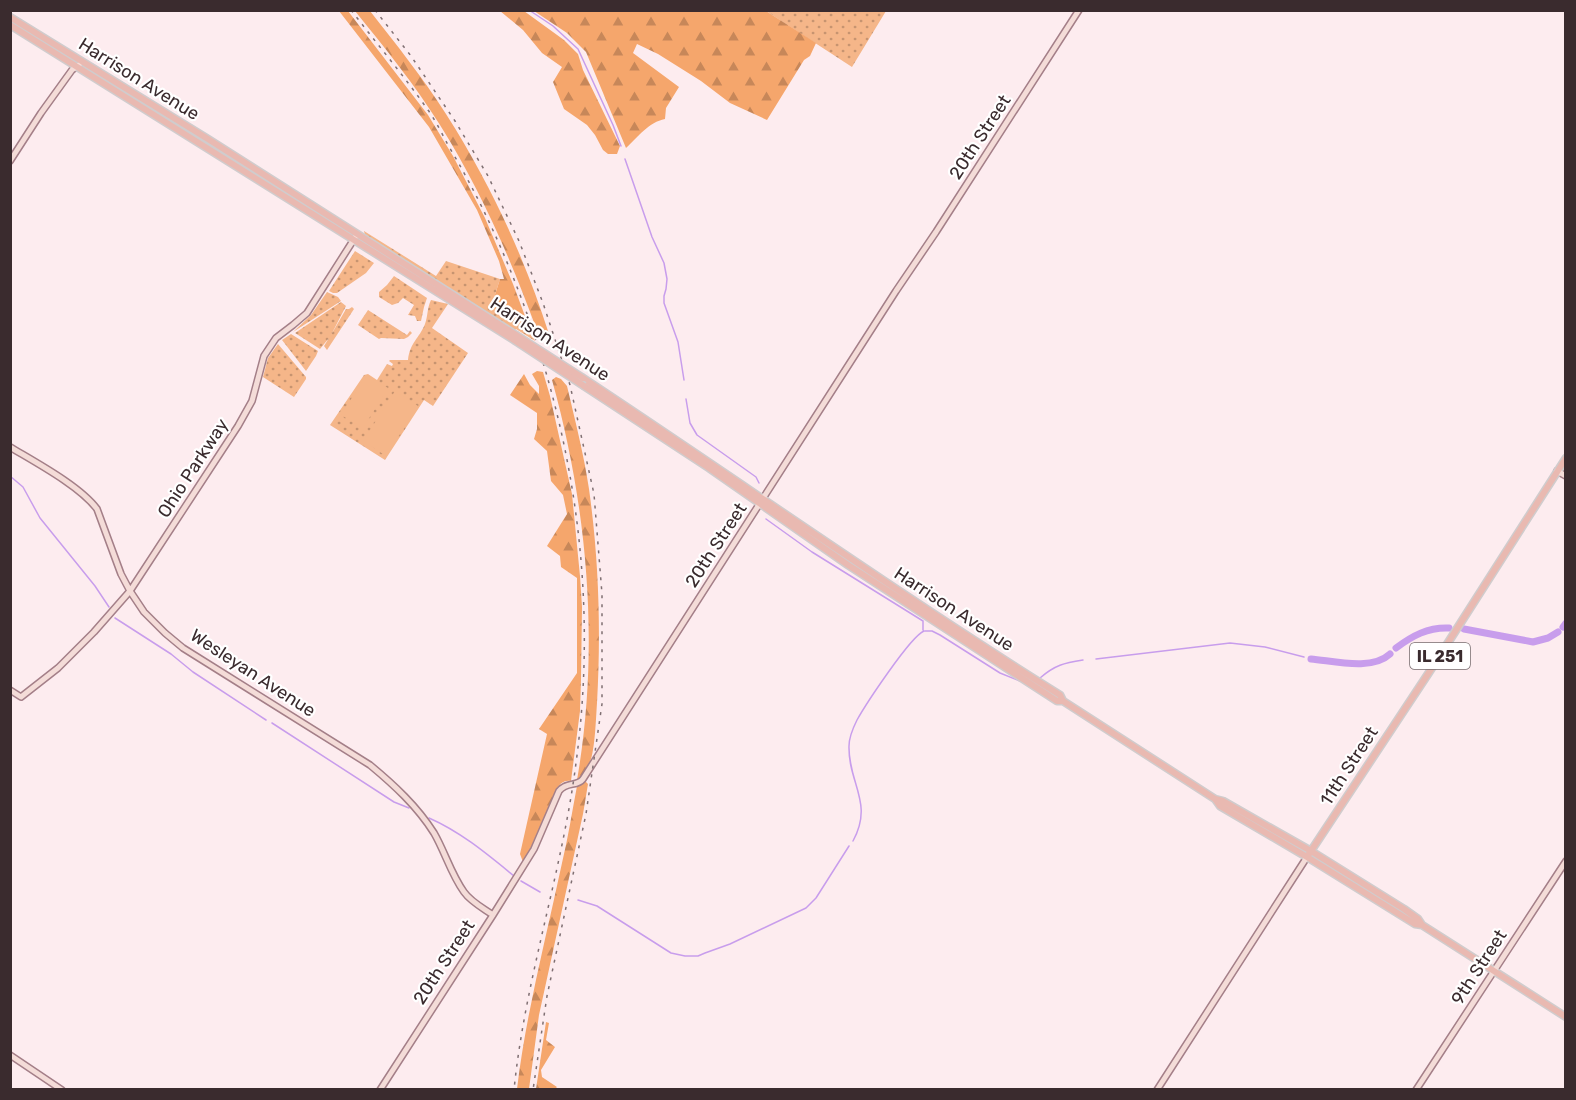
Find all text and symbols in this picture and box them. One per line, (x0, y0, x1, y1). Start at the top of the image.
street label: Harrison Avenue (75, 33, 203, 125)
street label: 20th Street (945, 91, 1015, 183)
street label: Harrison Avenue (486, 292, 614, 386)
street label: Ohio Parkway (153, 414, 233, 522)
street label: 20th Street (681, 499, 751, 591)
street label: Harrison Avenue (890, 562, 1018, 656)
street label: Wesleyan Avenue (186, 624, 320, 722)
road number: IL 251 (1410, 643, 1470, 669)
street label: 11th Street (1315, 722, 1383, 810)
street label: 20th Street (409, 916, 479, 1008)
street label: 9th Street (1447, 925, 1511, 1009)

